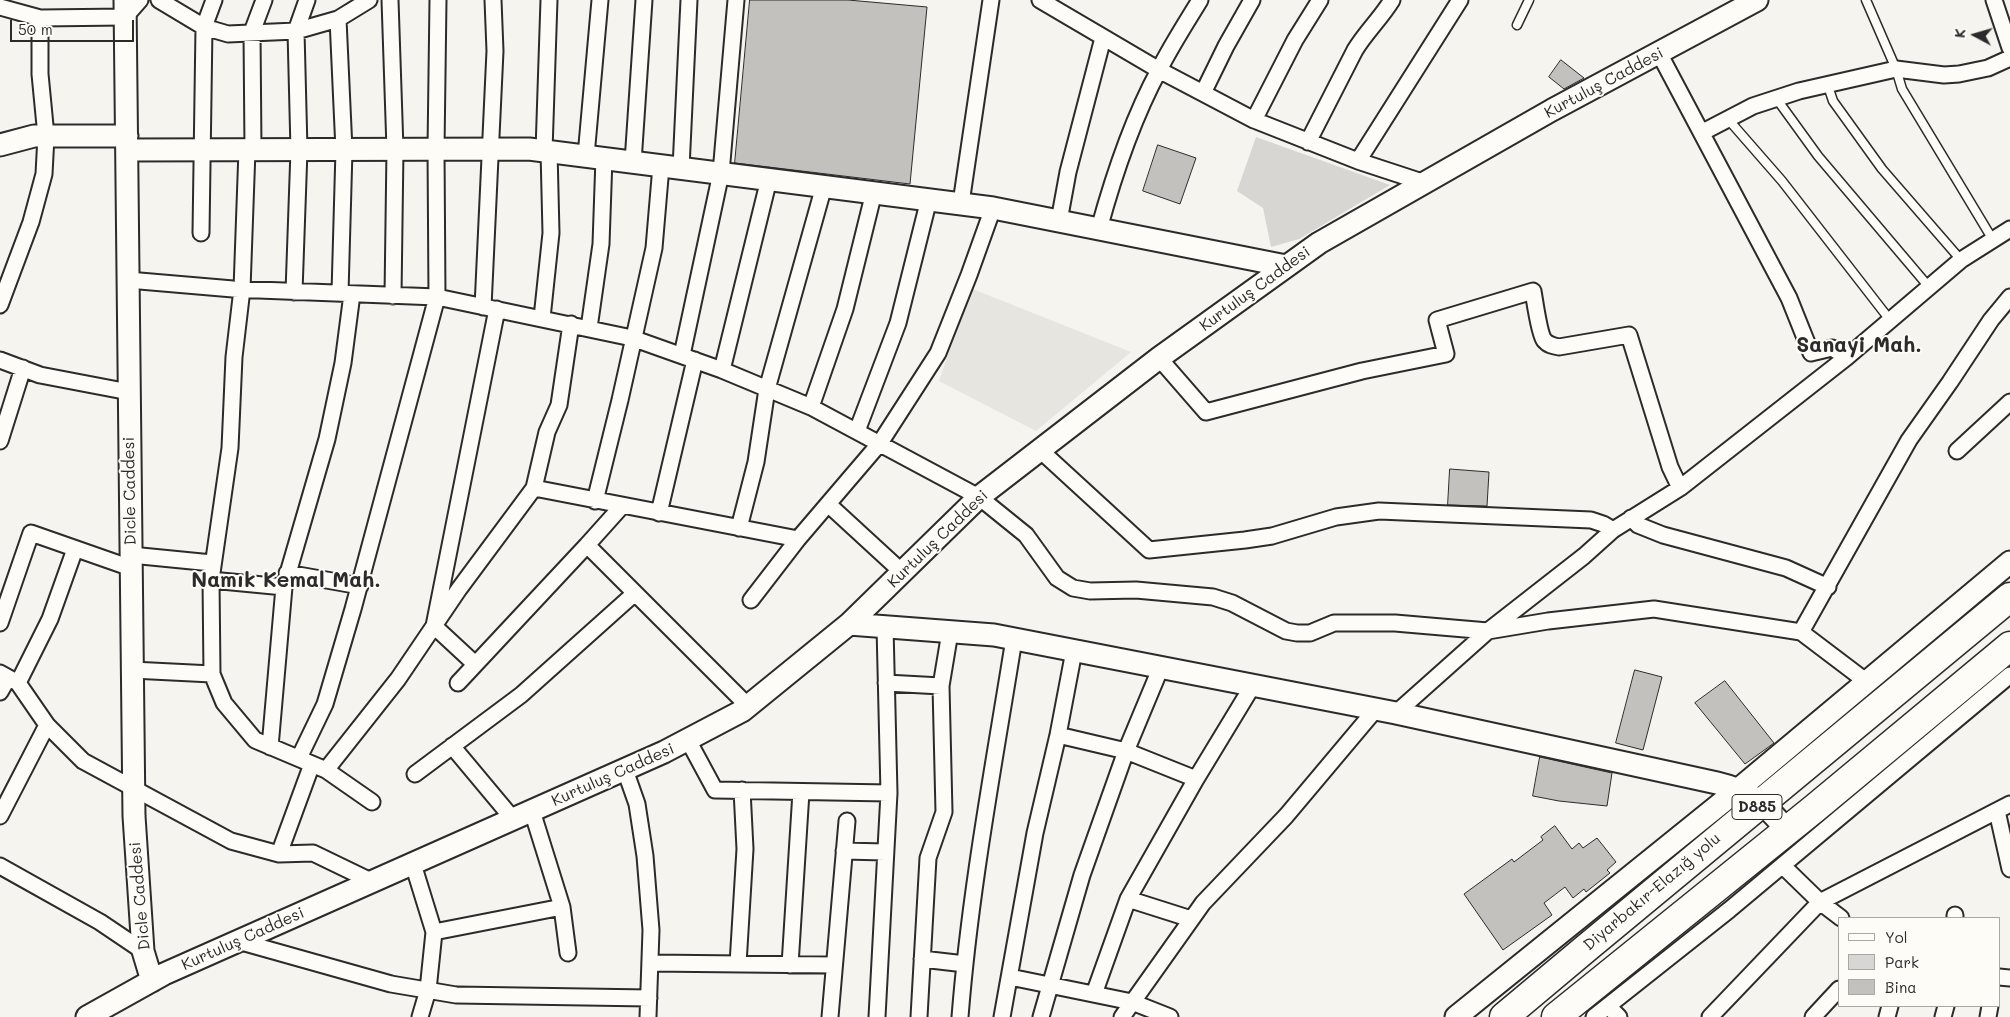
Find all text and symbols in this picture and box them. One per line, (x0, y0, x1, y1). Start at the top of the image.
scale bar (12, 10, 136, 42)
north arrow (1950, 10, 2000, 60)
text: 50 m (18, 19, 53, 39)
text: K (1950, 28, 1970, 39)
street label: Kurtuluş Caddesi (1541, 43, 1667, 123)
street label: Kurtuluş Caddesi (1196, 242, 1314, 336)
district label: Sanayi Mah. (1796, 333, 1922, 359)
street label: Dicle Caddesi (119, 437, 141, 545)
street label: Kurtuluş Caddesi (884, 486, 992, 592)
district label: Namık Kemal Mah. (191, 568, 381, 594)
street label: Kurtuluş Caddesi (549, 739, 677, 811)
road number: D885 (1732, 794, 1782, 820)
street label: Diyarbakır-Elazığ yolu (1580, 829, 1724, 955)
street label: Dicle Caddesi (126, 841, 154, 951)
street label: Kurtuluş Caddesi (179, 903, 307, 975)
legend (1838, 917, 2000, 1007)
text: Yol (1885, 927, 1908, 947)
text: Park (1885, 952, 1919, 972)
text: Bina (1885, 977, 1917, 997)

